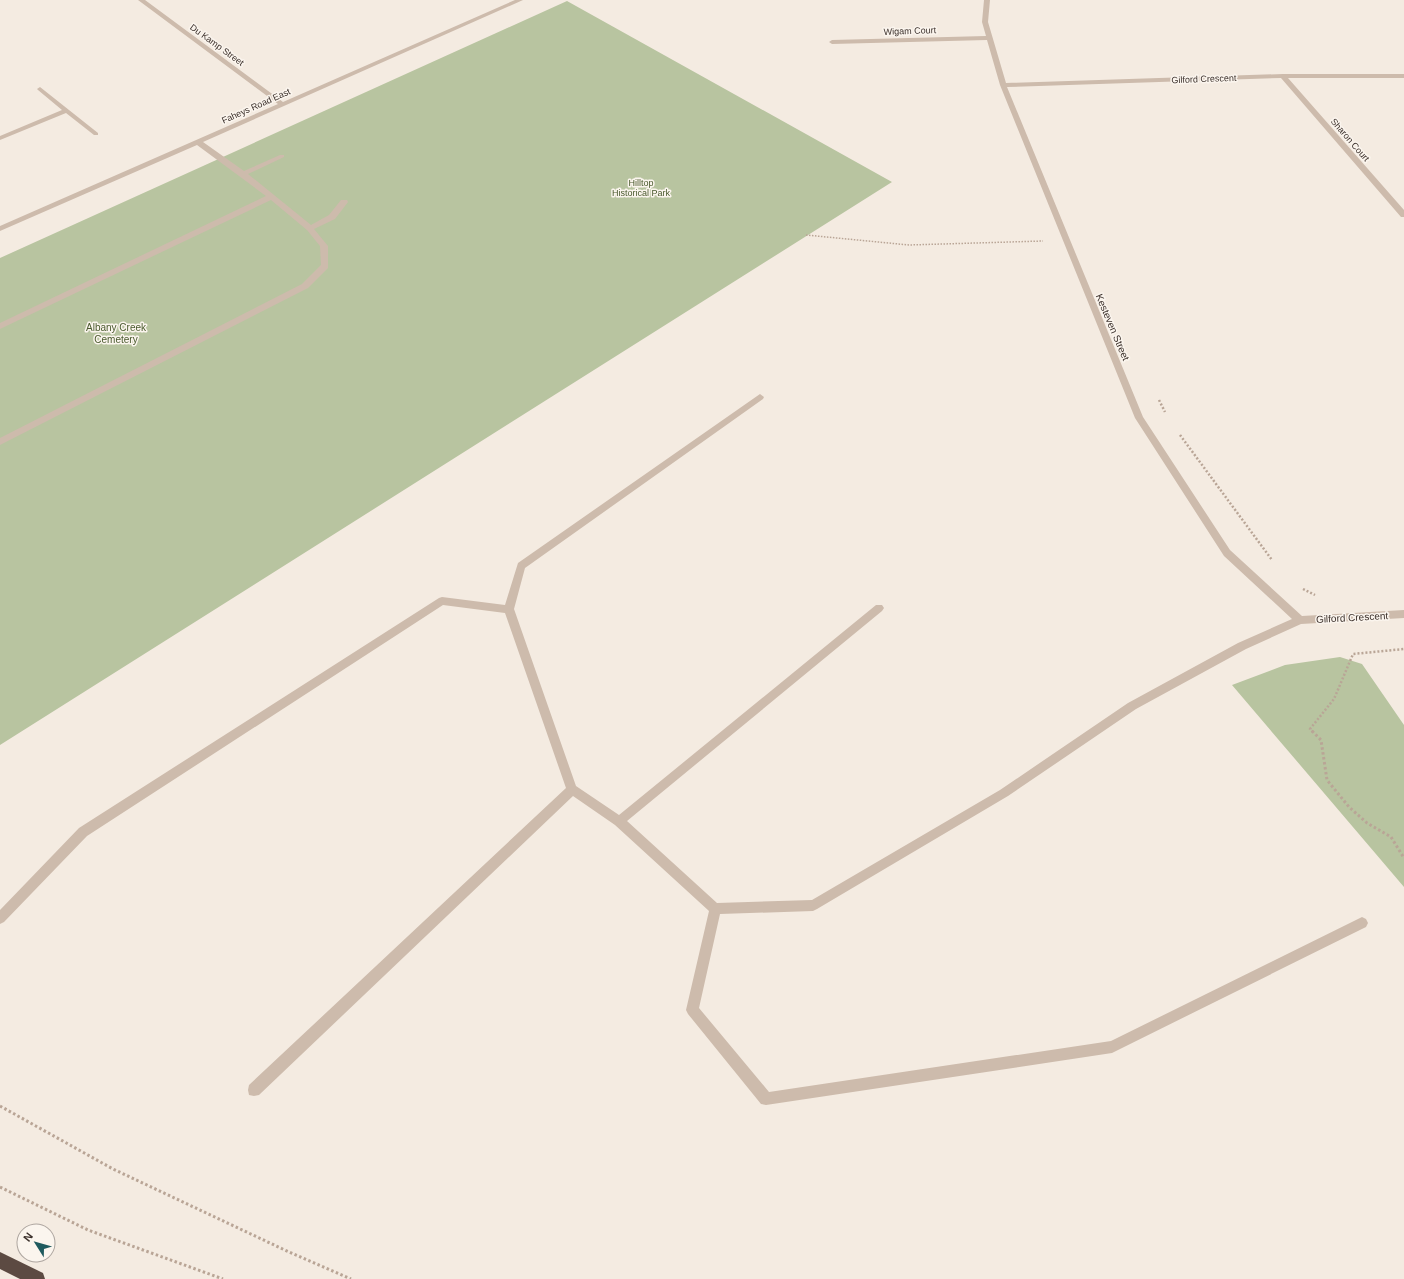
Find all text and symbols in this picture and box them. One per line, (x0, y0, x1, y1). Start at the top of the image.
street label: Du Kamp Street (188, 22, 246, 68)
street label: Wigam Court (884, 25, 937, 37)
street label: Gilford Crescent (1171, 73, 1237, 85)
street label: Faheys Road East (220, 86, 292, 126)
street label: Sharon Court (1329, 117, 1372, 164)
park label: Hilltop Historical Park (612, 178, 671, 198)
street label: Kesteven Street (1094, 292, 1132, 362)
park label: Albany Creek Cemetery (86, 322, 147, 345)
street label: Gilford Crescent (1316, 610, 1389, 625)
north arrow (16, 1223, 56, 1263)
text: N (21, 1230, 35, 1244)

